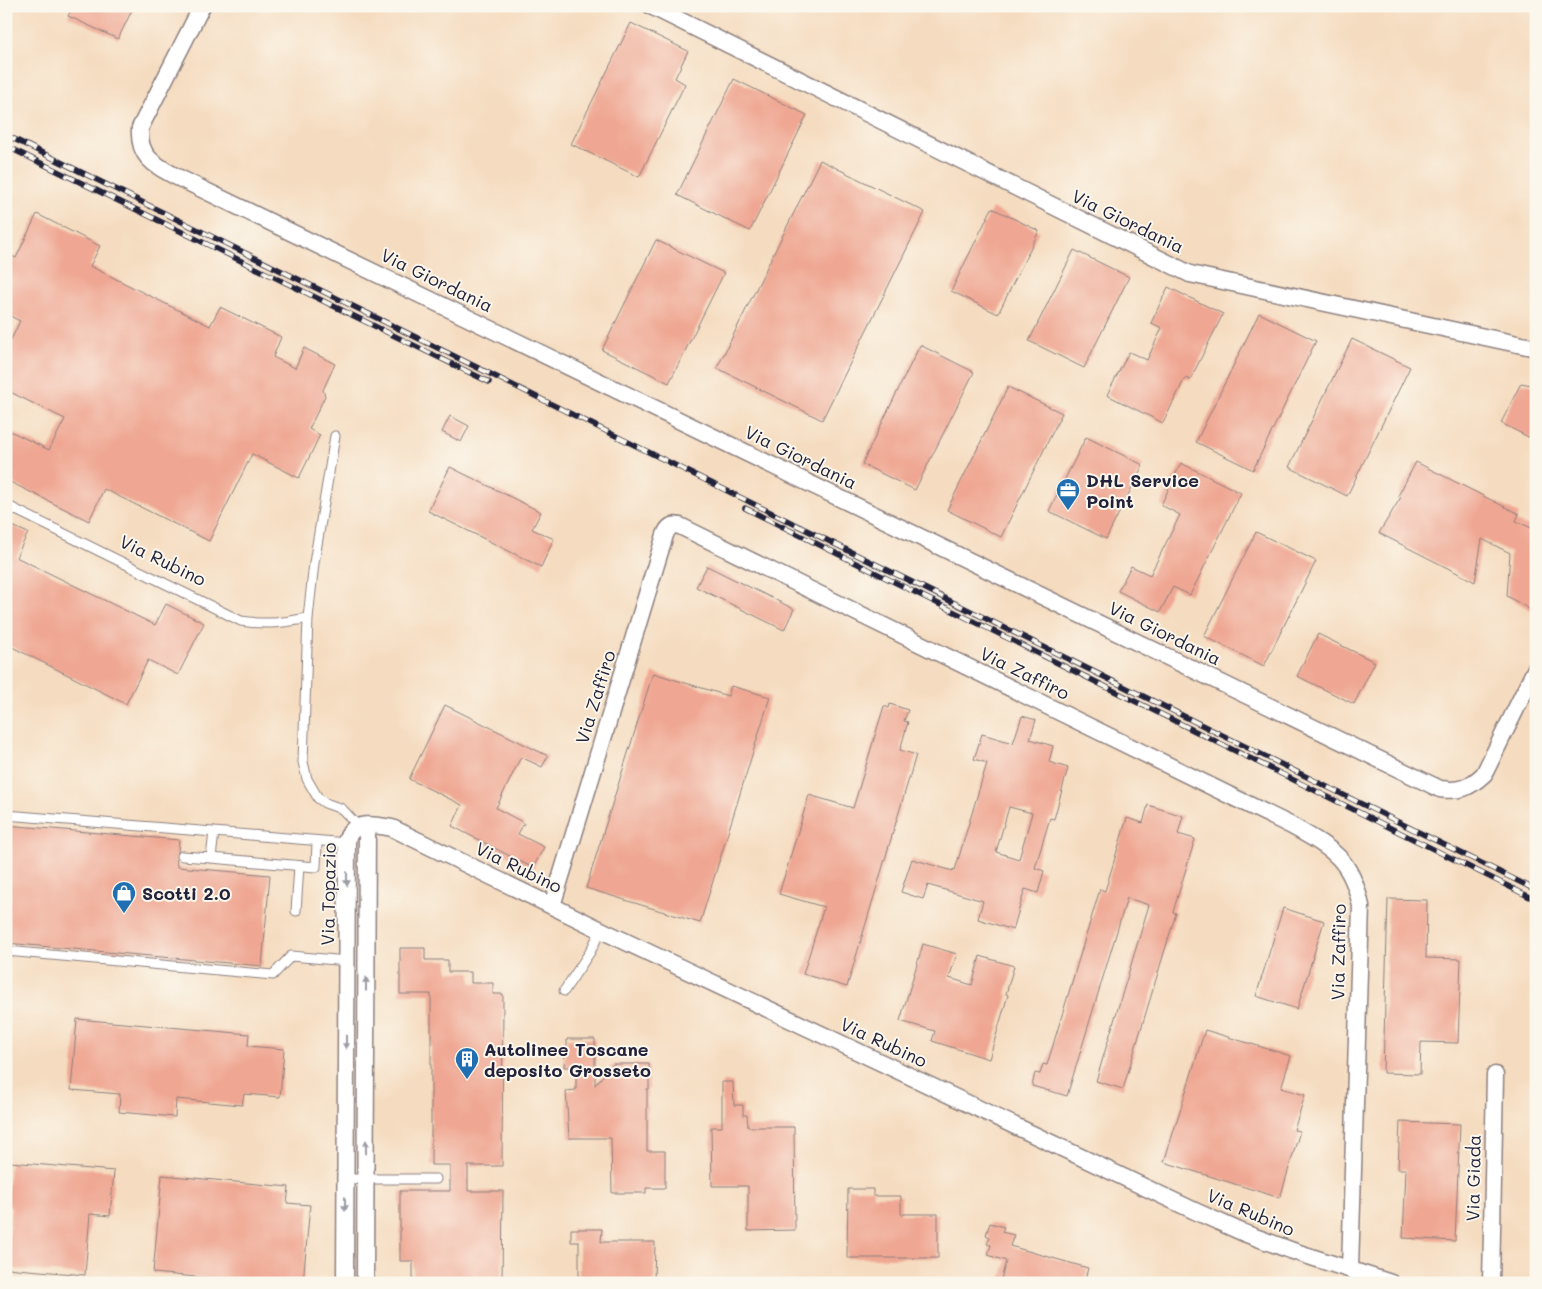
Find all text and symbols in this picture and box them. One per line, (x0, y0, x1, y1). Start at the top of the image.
street label: Via Giordania (1068, 183, 1188, 259)
street label: Via Giordania (377, 242, 497, 318)
street label: Via Giordania (741, 419, 861, 495)
place label: DHL Service Point (1086, 468, 1199, 513)
office icon: DHL Service Point (1055, 477, 1081, 511)
street label: Via Rubino (116, 529, 210, 591)
street label: Via Giordania (1105, 595, 1225, 671)
street label: Via Zaffiro (976, 641, 1074, 705)
street label: Via Zaffiro (569, 647, 621, 747)
street label: Via Rubino (472, 836, 566, 898)
street label: Via Topazio (315, 842, 341, 946)
one-way arrow (343, 871, 351, 887)
shop icon: Scotti 2.0 (111, 880, 137, 914)
place label: Scotti 2.0 (142, 881, 231, 905)
street label: Via Zaffiro (1325, 903, 1351, 1001)
one-way arrow (362, 976, 370, 992)
street label: Via Rubino (837, 1011, 932, 1073)
one-way arrow (342, 1034, 350, 1050)
place label: Autolinee Toscane deposito Grosseto (484, 1037, 651, 1082)
building icon: Autolinee Toscane deposito Grosseto (454, 1046, 480, 1080)
street label: Via Giada (1460, 1134, 1486, 1222)
one-way arrow (362, 1138, 370, 1154)
street label: Via Rubino (1203, 1183, 1299, 1241)
one-way arrow (341, 1196, 349, 1212)

